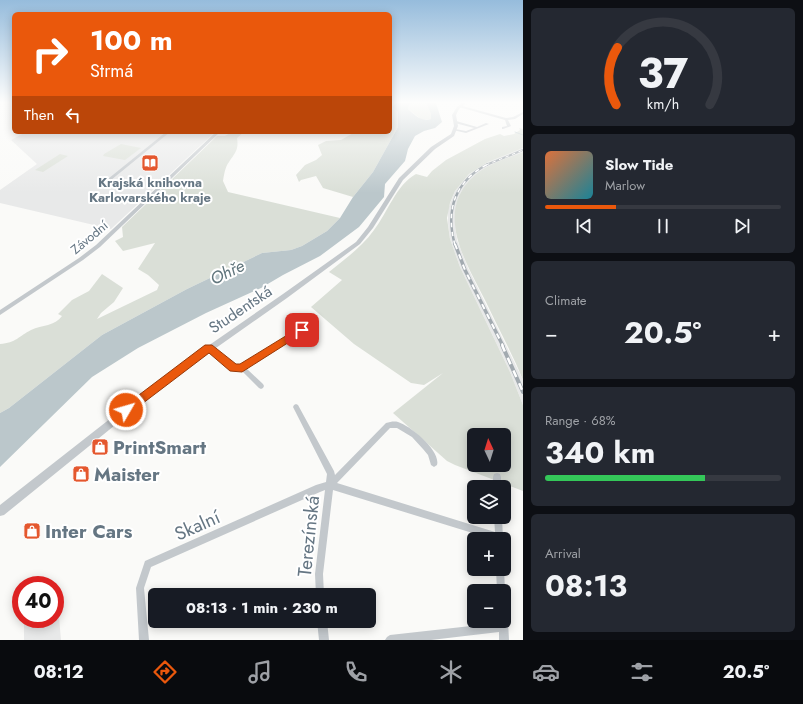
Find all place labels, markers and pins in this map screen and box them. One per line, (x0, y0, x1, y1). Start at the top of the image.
library icon: Krajská knihovna Karlovarského kraje (140, 153, 160, 173)
place label: Krajská knihovna Karlovarského kraje (89, 173, 212, 207)
pin (285, 313, 319, 347)
place label: PrintSmart (113, 434, 206, 461)
shop icon: PrintSmart (90, 437, 110, 457)
place label: Maister (94, 461, 160, 488)
shop icon: Maister (71, 464, 91, 484)
place label: Inter Cars (45, 518, 133, 545)
shop icon: Inter Cars (22, 521, 42, 541)

